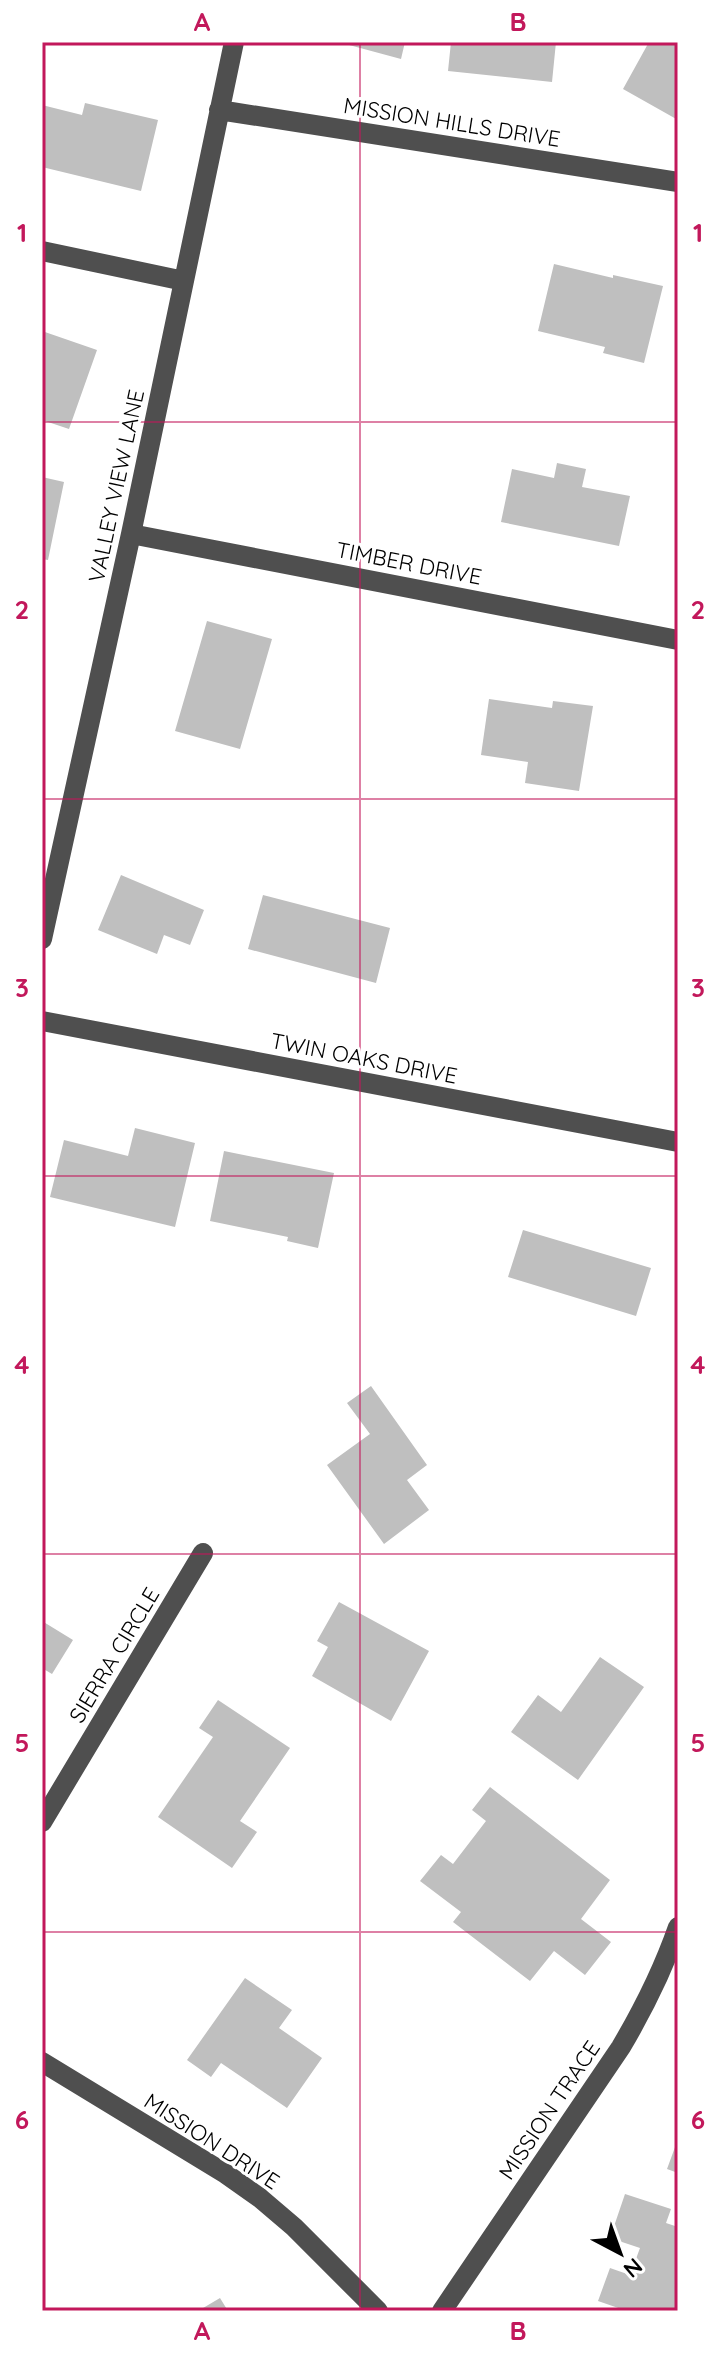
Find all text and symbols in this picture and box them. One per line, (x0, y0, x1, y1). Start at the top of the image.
text: A (194, 5, 211, 38)
text: B (509, 5, 527, 38)
street label: MISSION HILLS DRIVE (342, 91, 562, 153)
text: 1 (17, 216, 27, 249)
text: 1 (693, 216, 703, 249)
street label: VALLEY VIEW LANE (82, 387, 150, 585)
street label: TIMBER DRIVE (334, 535, 484, 591)
text: 2 (15, 593, 29, 626)
text: 2 (691, 593, 705, 626)
text: 3 (15, 971, 29, 1004)
text: 3 (691, 971, 705, 1004)
street label: TWIN OAKS DRIVE (268, 1026, 460, 1090)
text: 4 (14, 1348, 30, 1381)
text: 4 (690, 1348, 706, 1381)
street label: SIERRA CIRCLE (63, 1582, 165, 1728)
text: 5 (15, 1726, 29, 1759)
text: 5 (691, 1726, 705, 1759)
street label: MISSION TRACE (492, 2035, 606, 2185)
street label: MISSION DRIVE (139, 2087, 285, 2195)
text: 6 (15, 2103, 29, 2136)
text: 6 (691, 2103, 705, 2136)
north arrow (580, 2213, 660, 2293)
text: N (618, 2252, 648, 2284)
text: A (194, 2314, 211, 2347)
text: B (509, 2314, 527, 2347)

